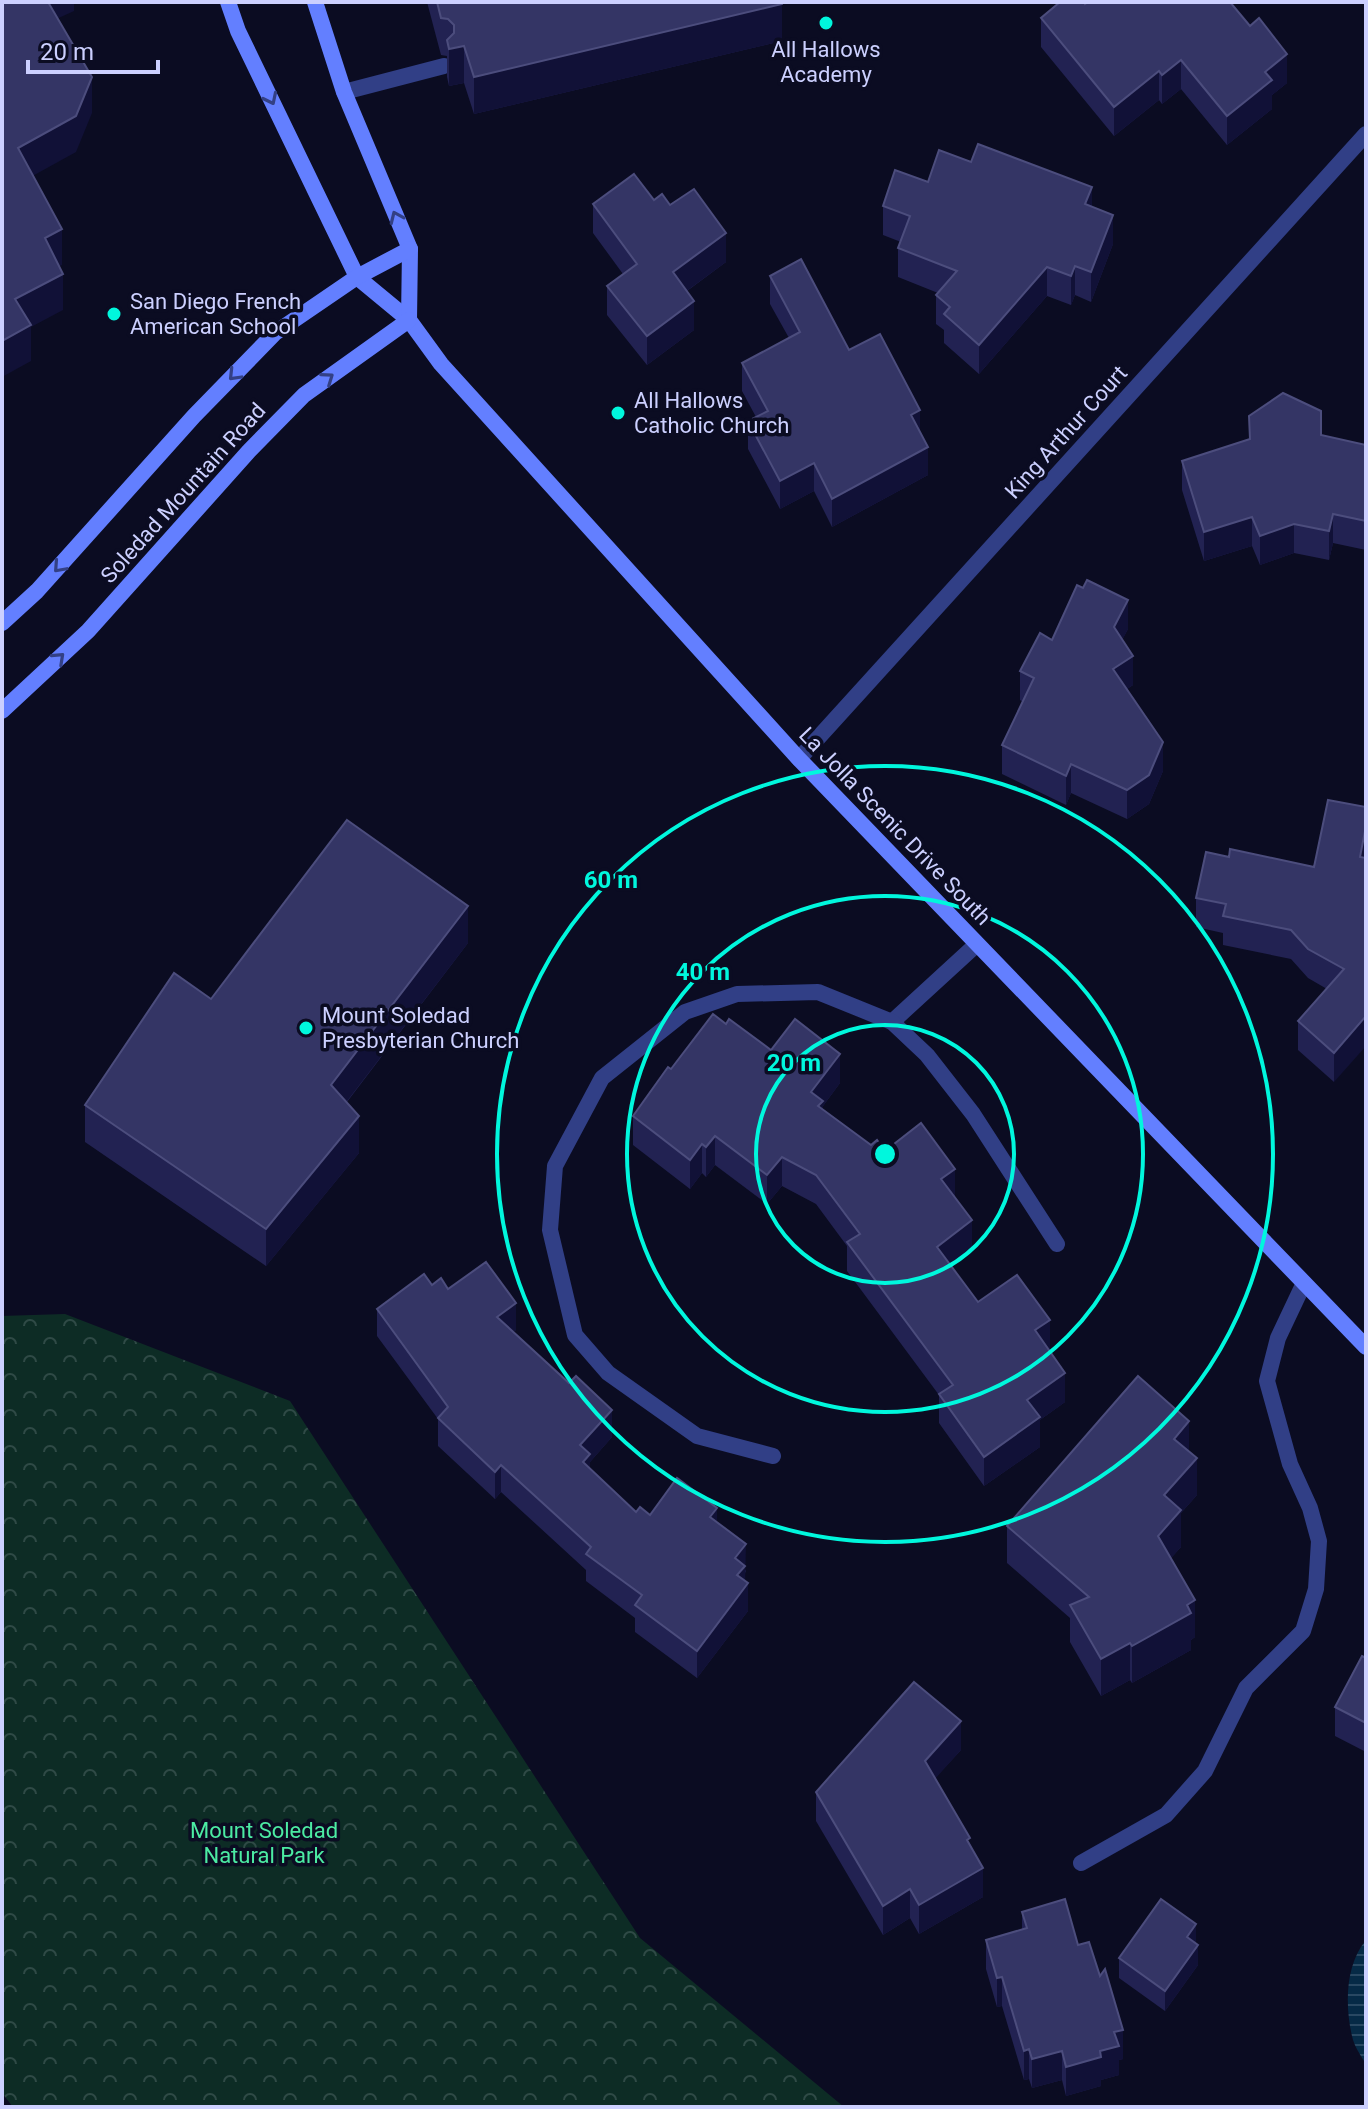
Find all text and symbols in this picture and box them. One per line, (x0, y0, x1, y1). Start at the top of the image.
marker: All Hallows Academy (817, 14, 835, 32)
scale bar (28, 24, 158, 74)
place label: All Hallows Academy (771, 37, 881, 87)
text: 20 m (40, 38, 94, 66)
one-way arrow (261, 90, 277, 105)
one-way arrow (390, 211, 406, 225)
place label: San Diego French American School (130, 289, 301, 339)
marker: San Diego French American School (105, 305, 123, 323)
street label: King Arthur Court (1000, 360, 1132, 504)
one-way arrow (229, 366, 243, 380)
one-way arrow (319, 373, 333, 388)
place label: All Hallows Catholic Church (634, 388, 789, 438)
street label: Soledad Mountain Road (96, 398, 270, 588)
marker: All Hallows Catholic Church (609, 404, 627, 422)
one-way arrow (54, 557, 68, 572)
one-way arrow (50, 653, 65, 667)
street label: La Jolla Scenic Drive South (794, 722, 996, 930)
text: 60 m (584, 866, 638, 894)
text: 40 m (676, 958, 730, 986)
place label: Mount Soledad Presbyterian Church (322, 1003, 519, 1053)
marker: Mount Soledad Presbyterian Church (297, 1019, 315, 1037)
text: 20 m (767, 1049, 821, 1077)
centre of rings (871, 1140, 899, 1168)
park label: Mount Soledad Natural Park (190, 1818, 338, 1868)

